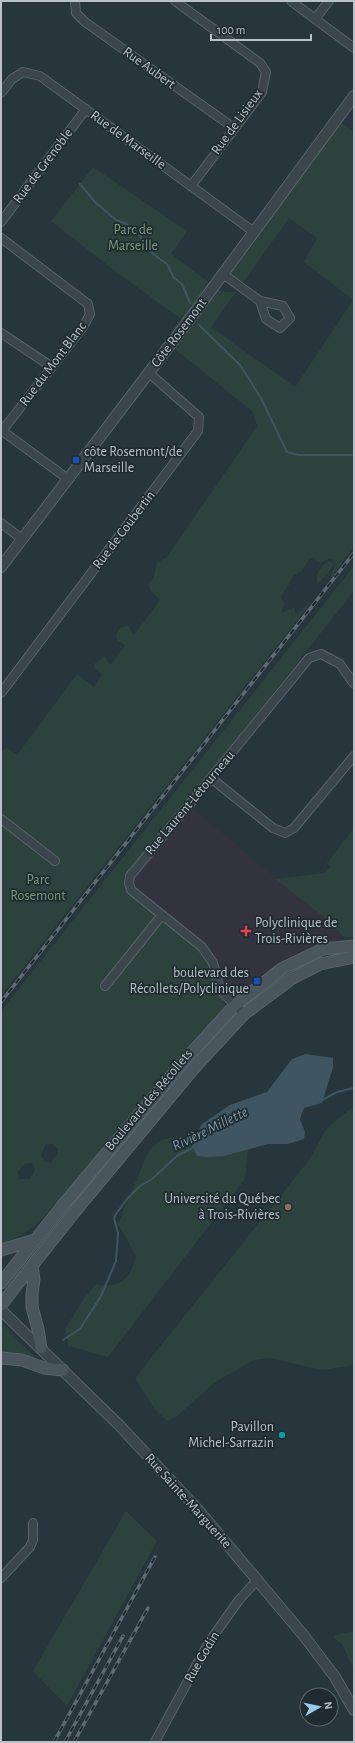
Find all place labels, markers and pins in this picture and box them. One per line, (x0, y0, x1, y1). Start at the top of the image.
place label: côte Rosemont/de Marseille (84, 445, 182, 475)
marker: côte Rosemont/de Marseille (71, 455, 81, 465)
place label: Polyclinique de Trois-Rivières (255, 916, 337, 946)
marker: Polyclinique de Trois-Rivières (240, 925, 252, 937)
place label: boulevard des Récollets/Polyclinique (130, 966, 249, 996)
marker: boulevard des Récollets/Polyclinique (252, 976, 262, 986)
place label: Université du Québec à Trois-Rivières (164, 1192, 281, 1222)
marker: Université du Québec à Trois-Rivières (283, 1202, 293, 1212)
place label: Pavillon Michel-Sarrazin (188, 1420, 274, 1450)
marker: Pavillon Michel-Sarrazin (277, 1430, 287, 1440)

